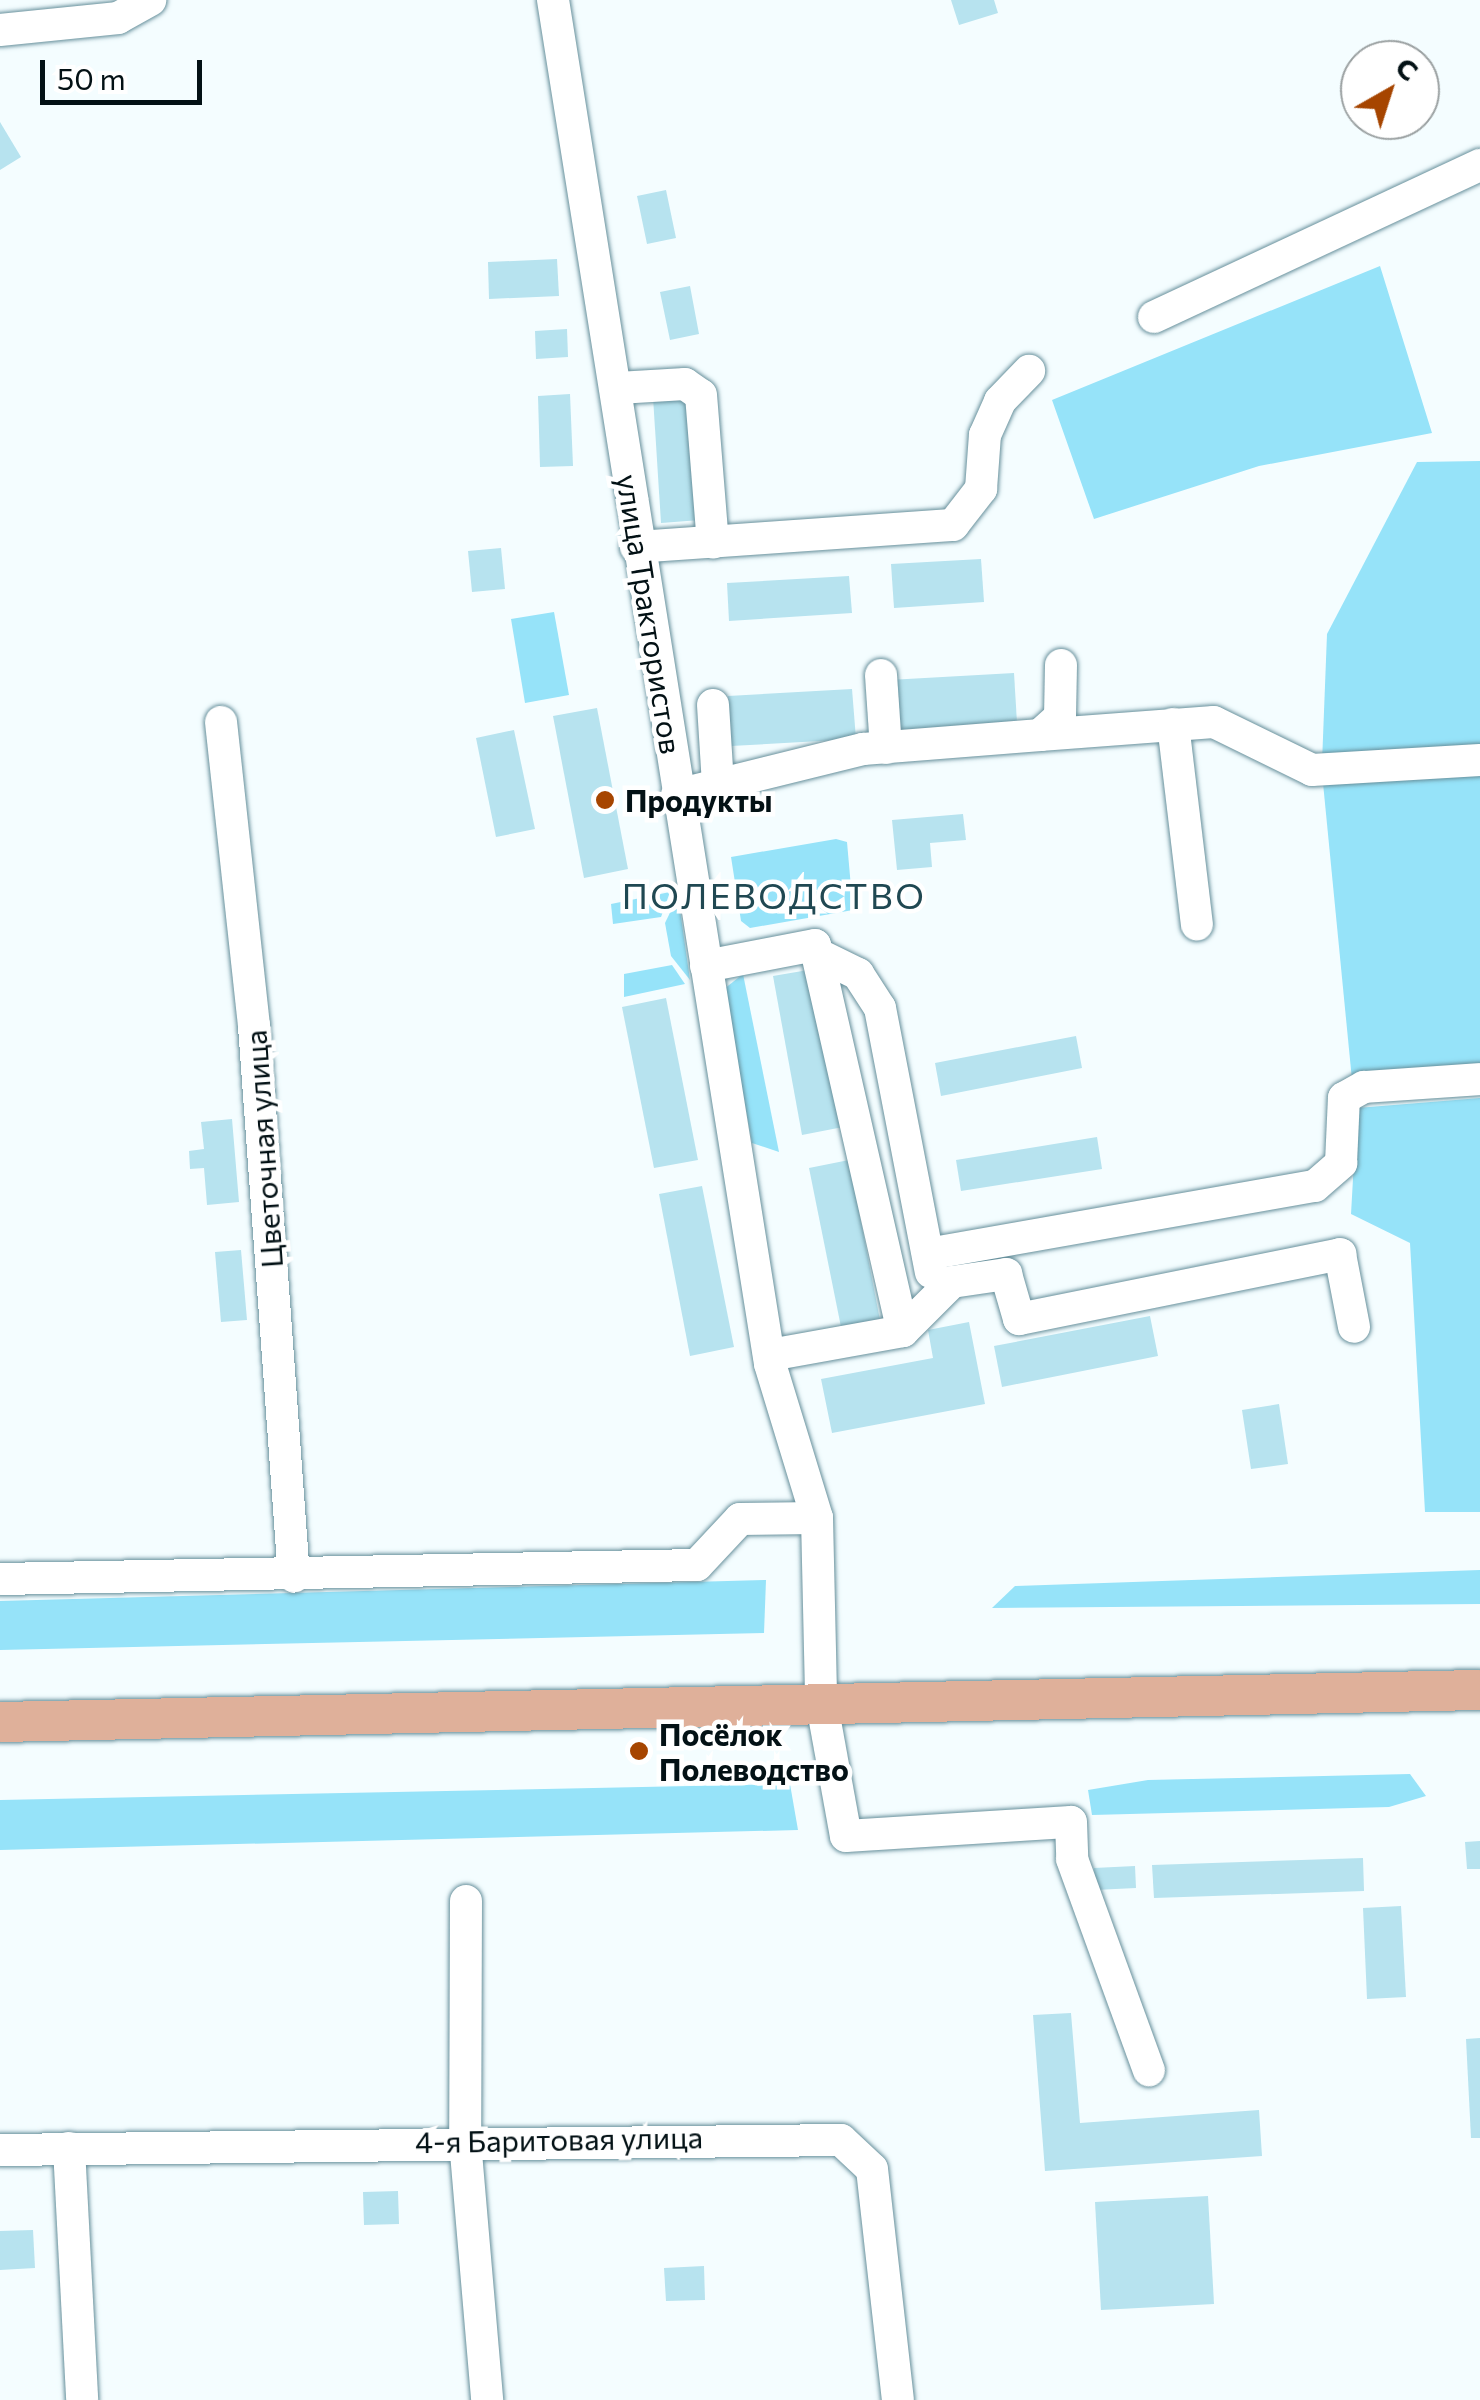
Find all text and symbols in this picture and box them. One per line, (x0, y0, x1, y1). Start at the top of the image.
scale bar (45, 40, 208, 102)
north arrow (1340, 40, 1440, 140)
text: С (1389, 49, 1426, 87)
text: 50 m (57, 59, 126, 96)
street label: улица Трактористов (610, 472, 690, 756)
place label: Продукты (625, 782, 772, 818)
marker: Продукты (594, 789, 616, 811)
district label: ПОЛЕВОДСТВО (622, 874, 926, 916)
street label: Цветочная улица (237, 1029, 289, 1269)
place label: Посёлок Полеводство (659, 1716, 849, 1786)
marker: Посёлок Полеводство (628, 1740, 650, 1762)
street label: 4-я Баритовая улица (415, 2118, 703, 2160)

